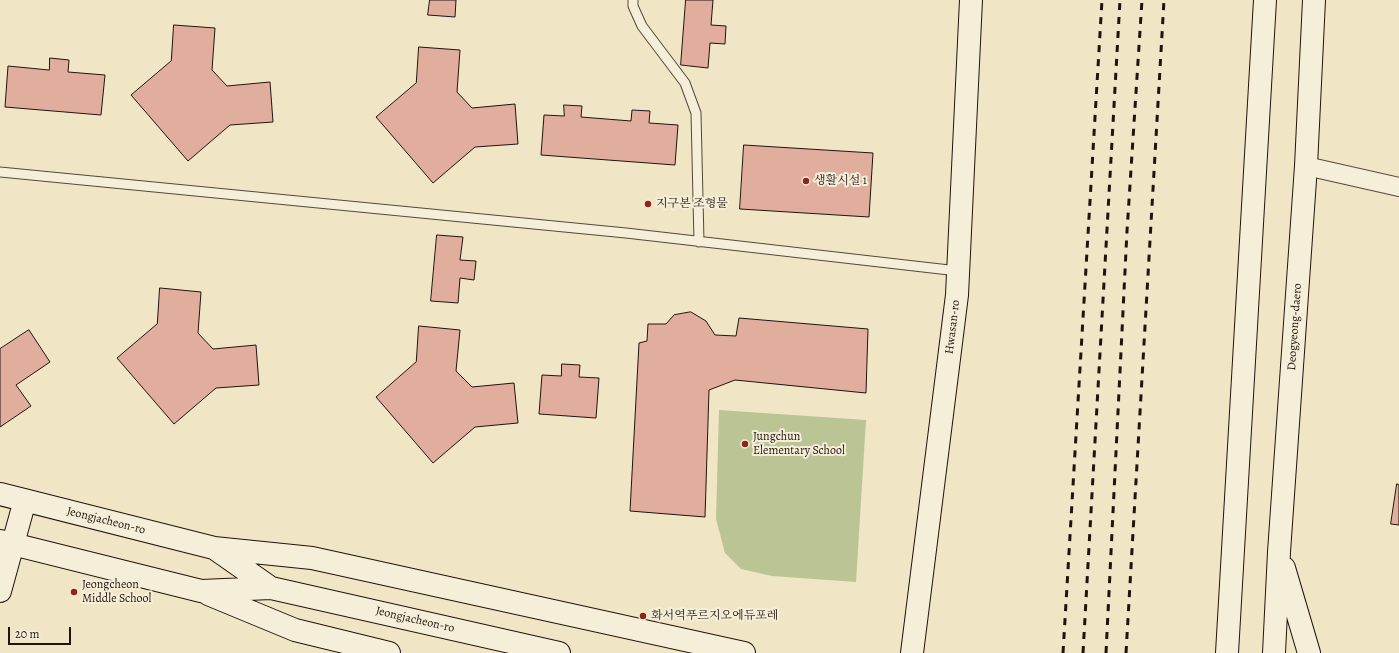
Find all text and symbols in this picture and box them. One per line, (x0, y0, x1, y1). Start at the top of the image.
place label: 생활시설 1 (814, 174, 867, 188)
marker: 생활시설 1 (801, 176, 811, 186)
place label: 지구본 조형물 (656, 197, 728, 211)
marker: 지구본 조형물 (643, 199, 653, 209)
street label: Deogyeong-daero (1285, 283, 1305, 371)
street label: Hwasan-ro (943, 299, 963, 355)
place label: Jungchun Elementary School (753, 430, 845, 458)
marker: Jungchun Elementary School (740, 439, 750, 449)
street label: Jeongjacheon-ro (65, 504, 147, 538)
place label: Jeongcheon Middle School (82, 578, 151, 606)
marker: Jeongcheon Middle School (69, 587, 79, 597)
street label: Jeongjacheon-ro (374, 604, 456, 636)
place label: 화서역푸르지오에듀포레 (651, 609, 779, 623)
marker: 화서역푸르지오에듀포레 (638, 611, 648, 621)
scale bar (10, 619, 73, 645)
text: 20 m (15, 626, 39, 642)

